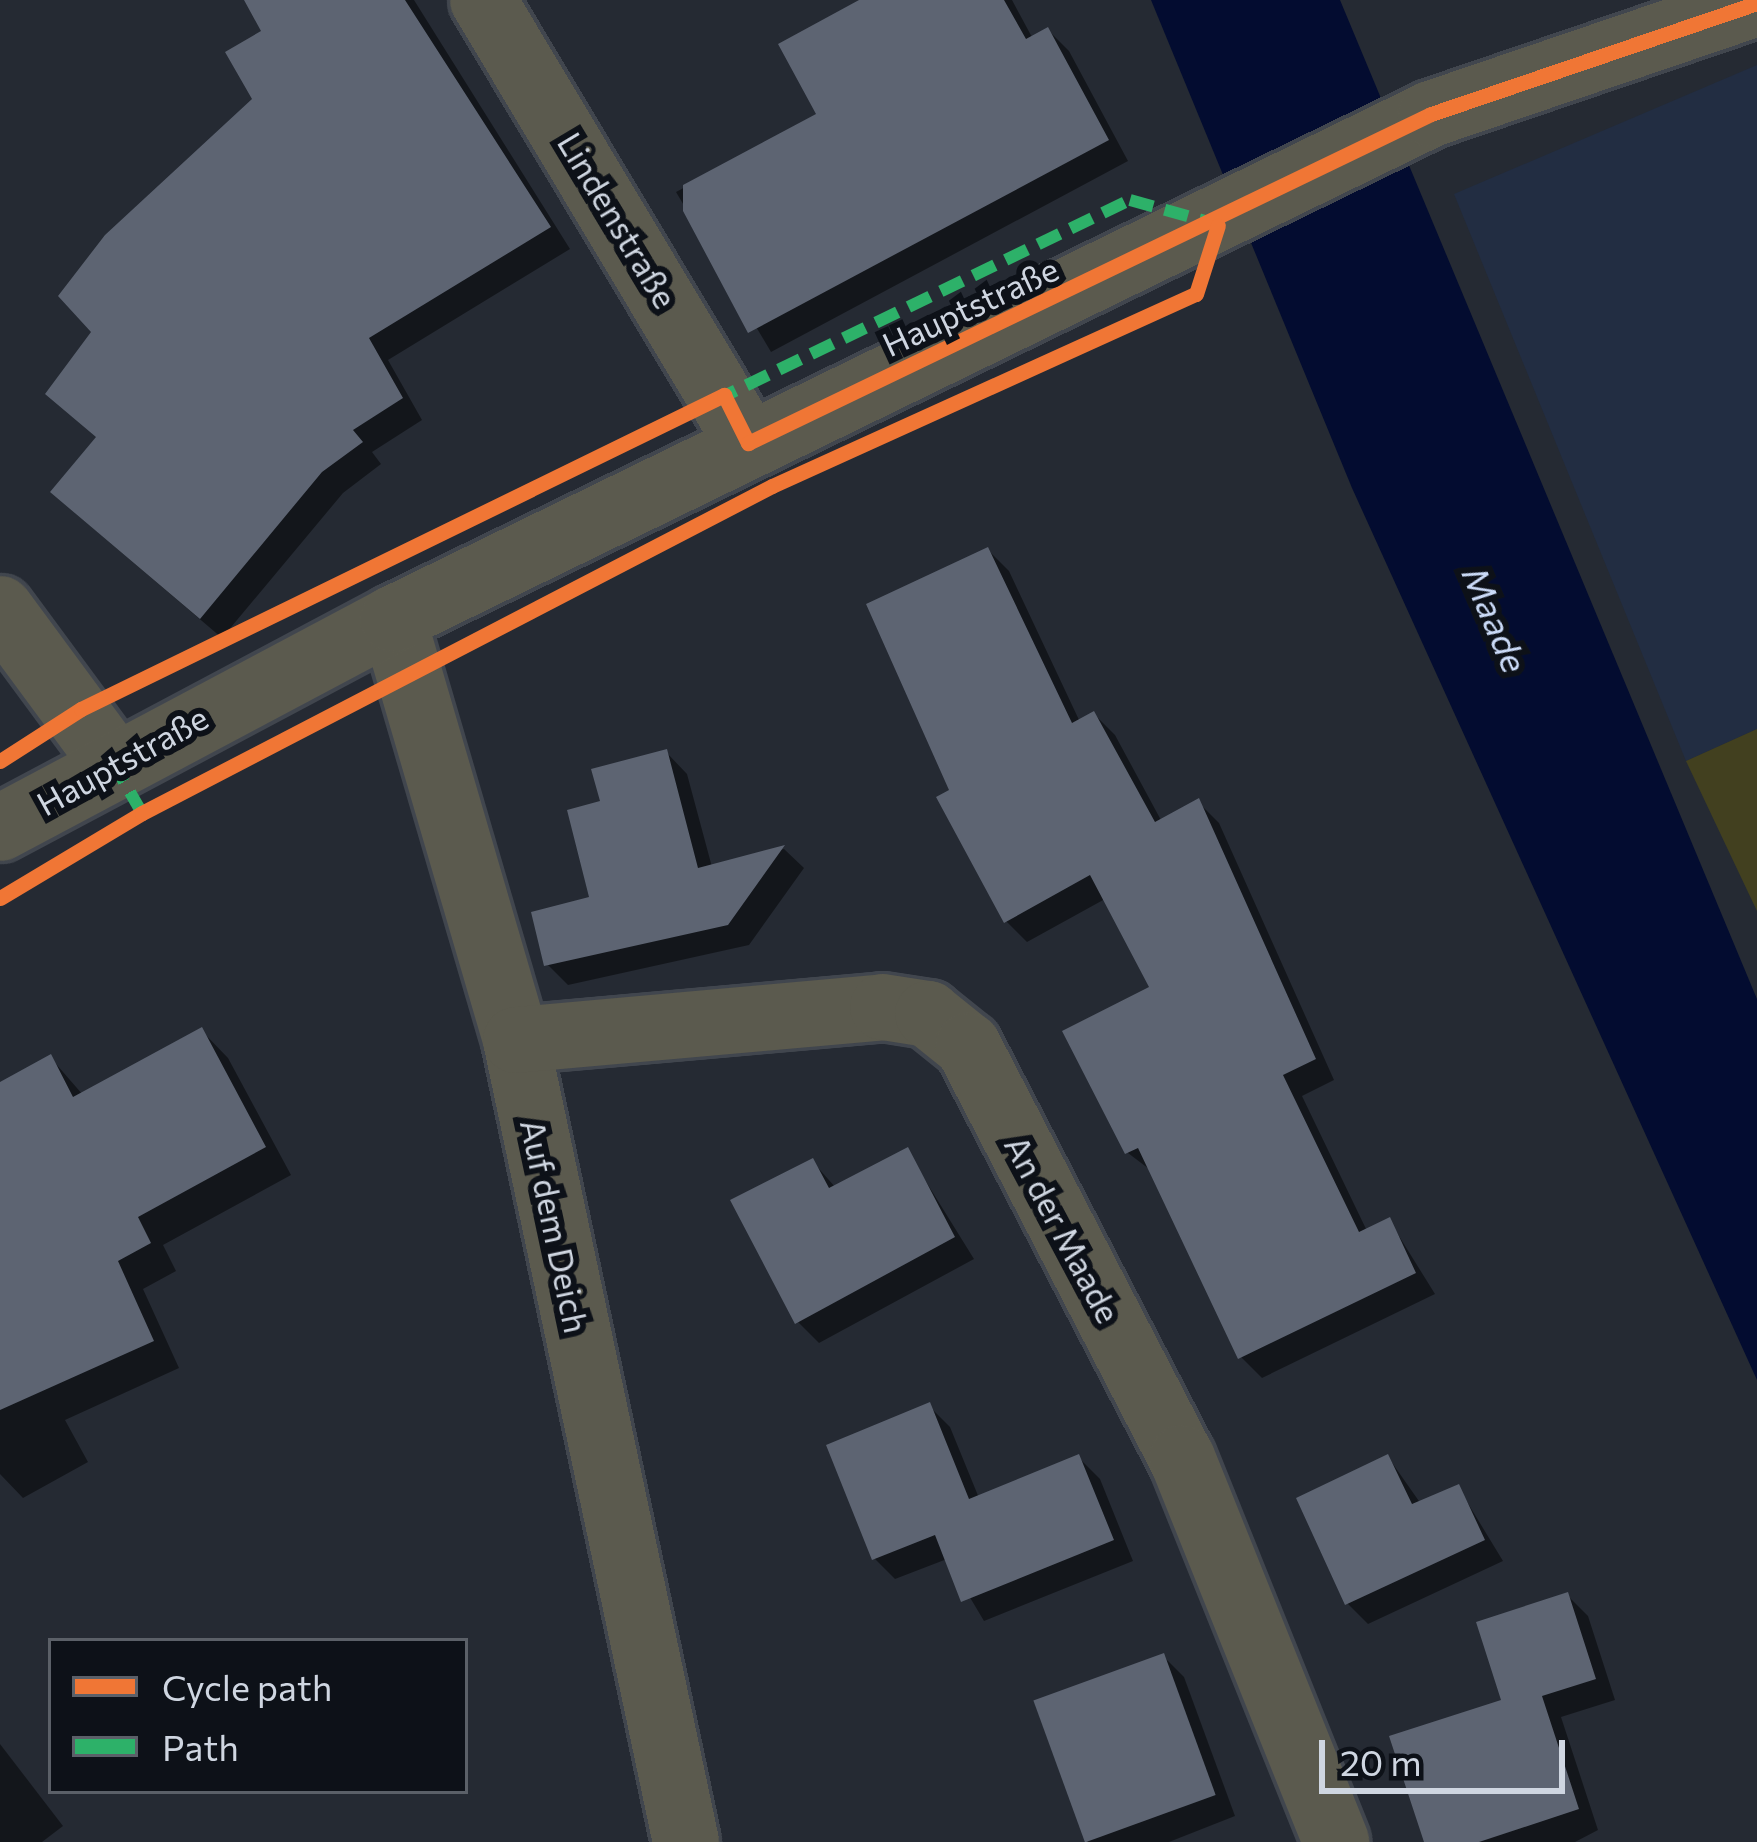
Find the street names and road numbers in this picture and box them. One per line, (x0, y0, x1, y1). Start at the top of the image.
street label: Lindenstraße (550, 125, 686, 315)
street label: Hauptstraße (876, 248, 1064, 364)
street label: Hauptstraße (30, 697, 214, 823)
street label: Auf dem Deich (513, 1116, 597, 1336)
street label: An der Maade (997, 1129, 1129, 1329)

